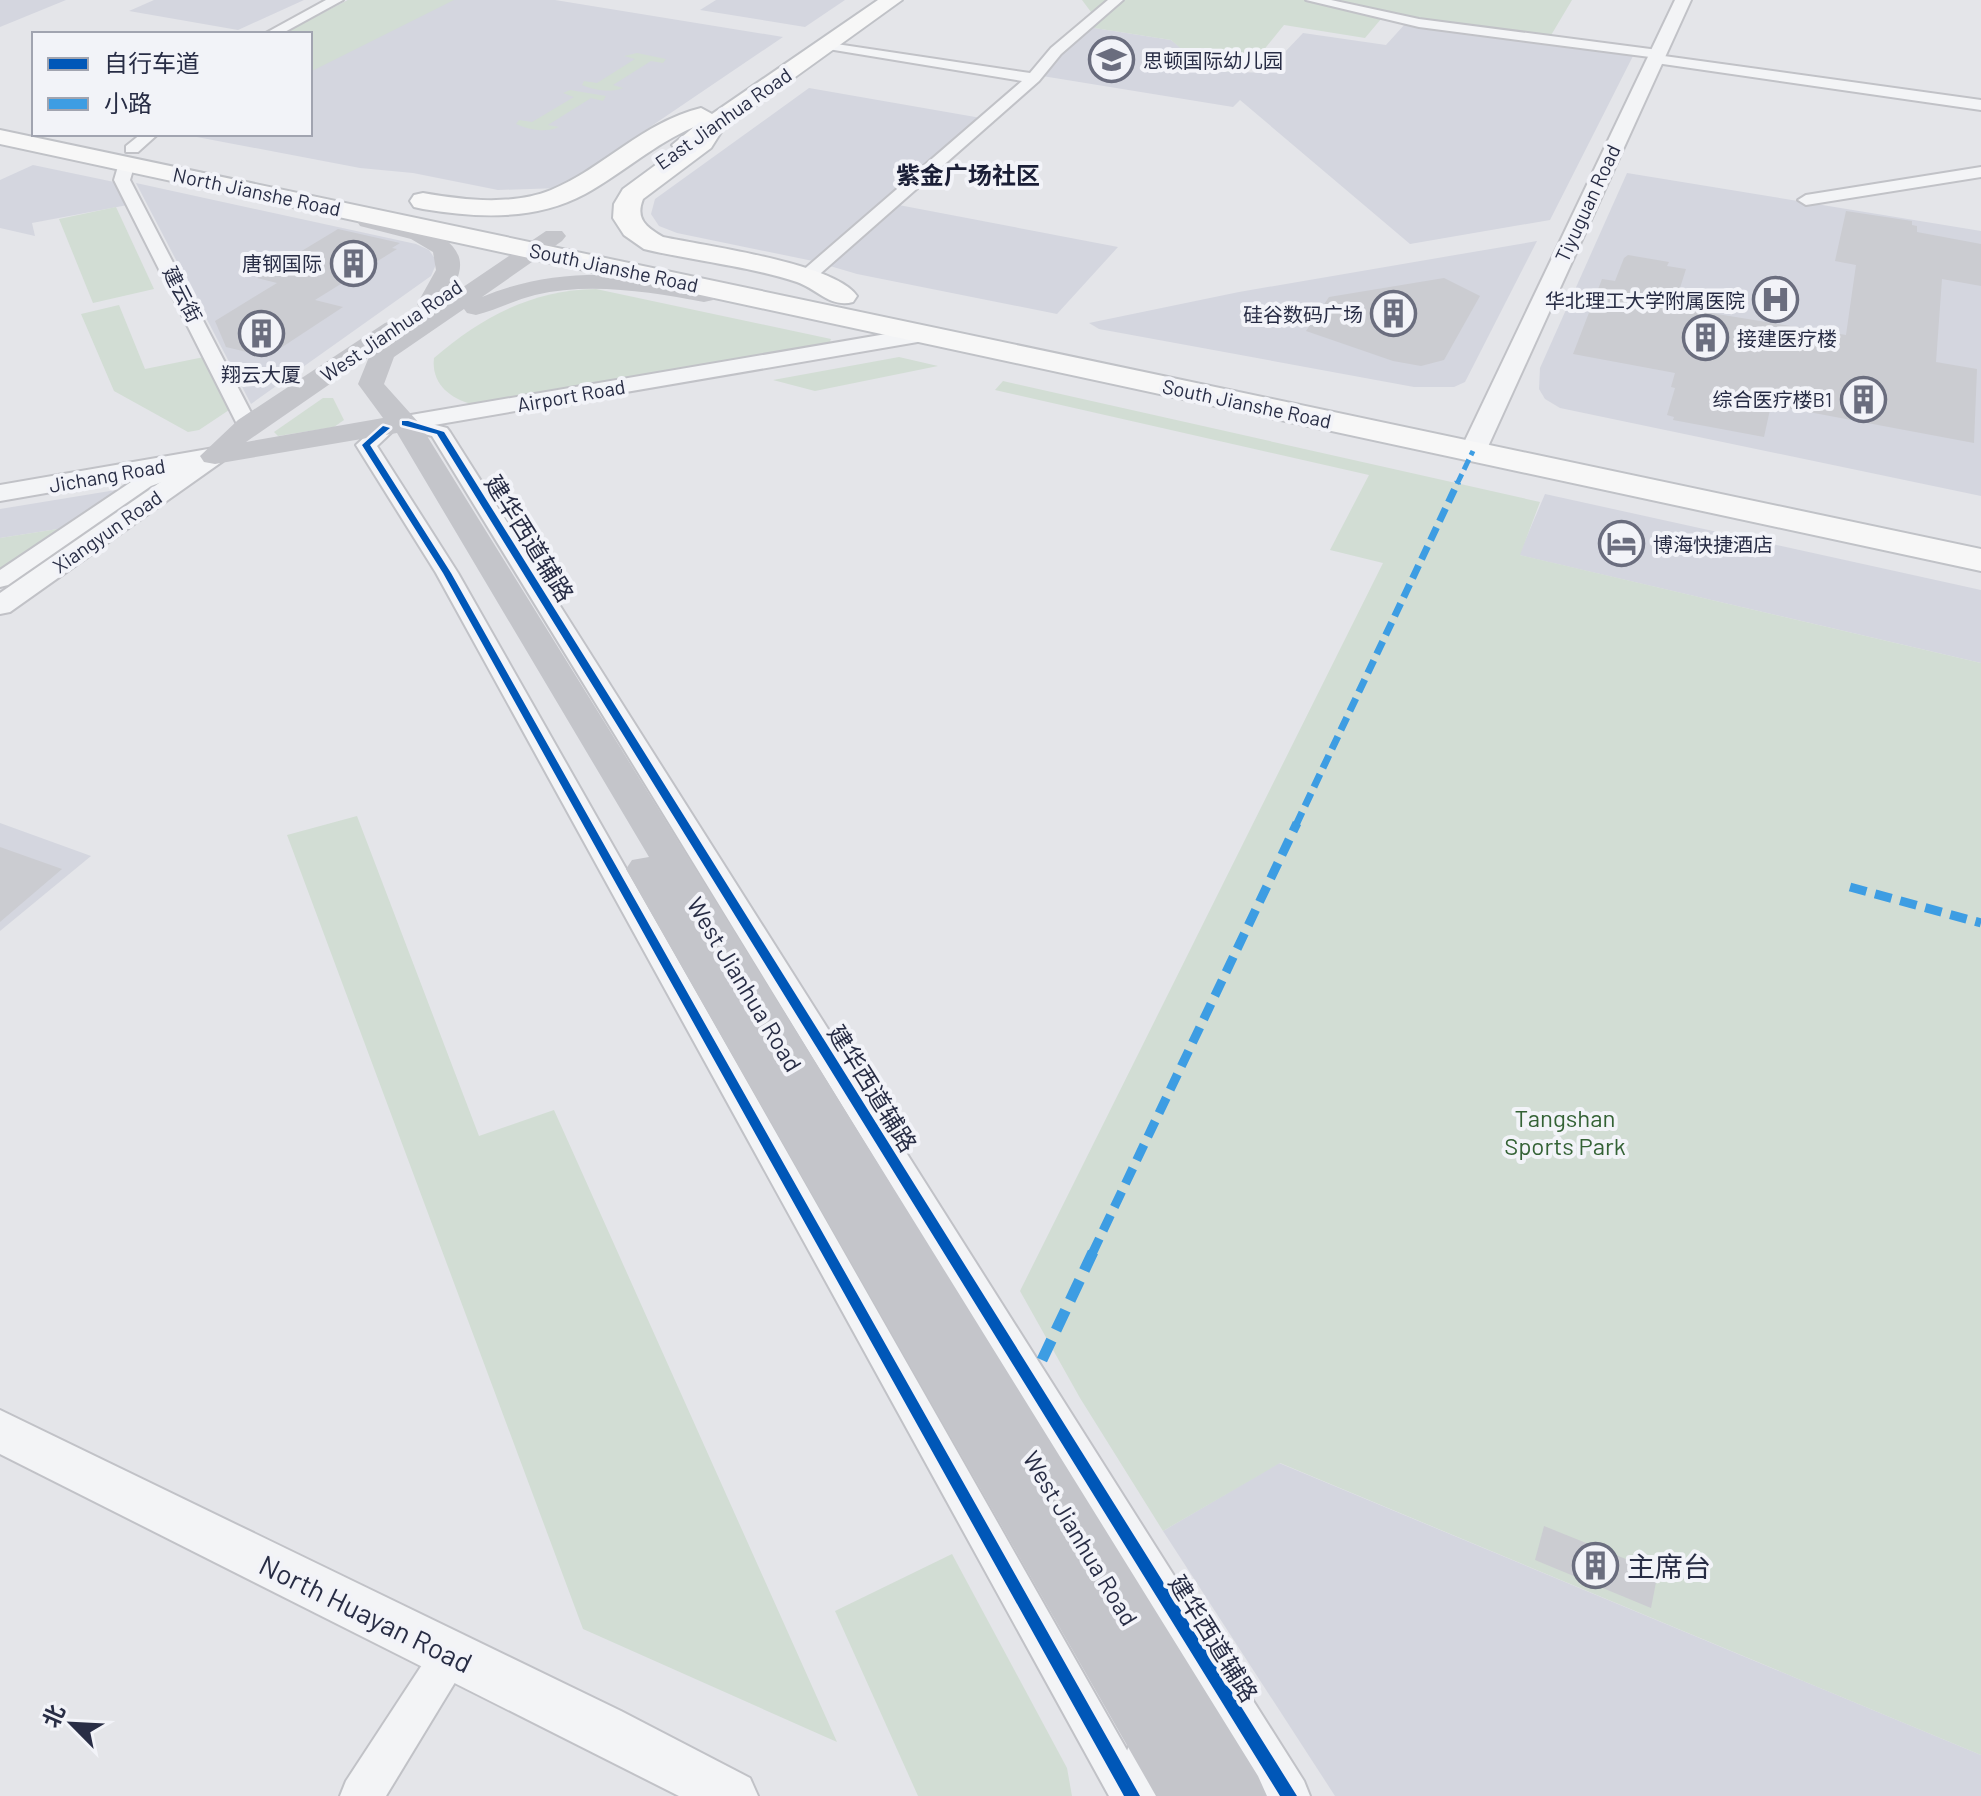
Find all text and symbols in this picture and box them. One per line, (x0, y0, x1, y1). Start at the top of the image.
legend (32, 32, 312, 136)
school or university icon: 思顿国际幼儿园 (1088, 36, 1136, 84)
text: 自行车道 (104, 48, 200, 77)
place label: 思顿国际幼儿园 (1143, 48, 1283, 72)
street label: East Jianhua Road (650, 62, 796, 174)
text: 小路 (104, 88, 152, 117)
street label: Tiyuguan Road (1549, 140, 1625, 266)
district label: 紫金广场社区 (896, 160, 1040, 189)
street label: North Jianshe Road (171, 162, 343, 220)
street label: South Jianshe Road (527, 237, 701, 297)
building icon: 唐钢国际 (329, 239, 377, 287)
place label: 唐钢国际 (242, 251, 322, 275)
street label: 建云街 (159, 262, 207, 326)
street label: West Jianhua Road (316, 274, 466, 386)
hospital icon: 华北理工大学附属医院 (1752, 276, 1800, 324)
place label: 华北理工大学附属医院 (1545, 288, 1745, 312)
building icon: 硅谷数码广场 (1370, 290, 1418, 338)
place label: 硅谷数码广场 (1243, 302, 1363, 326)
building icon: 翔云大厦 (237, 310, 285, 358)
building icon: 接建医疗楼 (1682, 314, 1730, 362)
place label: 接建医疗楼 (1737, 326, 1837, 350)
place label: 翔云大厦 (221, 362, 301, 386)
street label: South Jianshe Road (1160, 373, 1334, 433)
street label: Airport Road (515, 374, 627, 416)
building icon: 综合医疗楼B1 (1839, 375, 1887, 423)
place label: 综合医疗楼B1 (1712, 387, 1832, 411)
street label: Jichang Road (47, 453, 167, 497)
street label: 建华西道辅路 (480, 469, 580, 607)
street label: Xiangyun Road (48, 485, 166, 577)
hotel icon: 博海快捷酒店 (1598, 520, 1646, 568)
place label: 博海快捷酒店 (1653, 532, 1773, 556)
street label: West Jianhua Road (681, 891, 809, 1077)
street label: 建华西道辅路 (823, 1019, 923, 1157)
park label: Tangshan Sports Park (1504, 1103, 1626, 1160)
street label: West Jianhua Road (1017, 1445, 1145, 1631)
building icon: 主席台 (1572, 1542, 1620, 1590)
street label: North Huayan Road (254, 1547, 478, 1679)
place label: 主席台 (1627, 1549, 1711, 1583)
street label: 建华西道辅路 (1164, 1569, 1264, 1707)
north arrow (32, 1684, 112, 1764)
text: 北 (36, 1700, 69, 1731)

